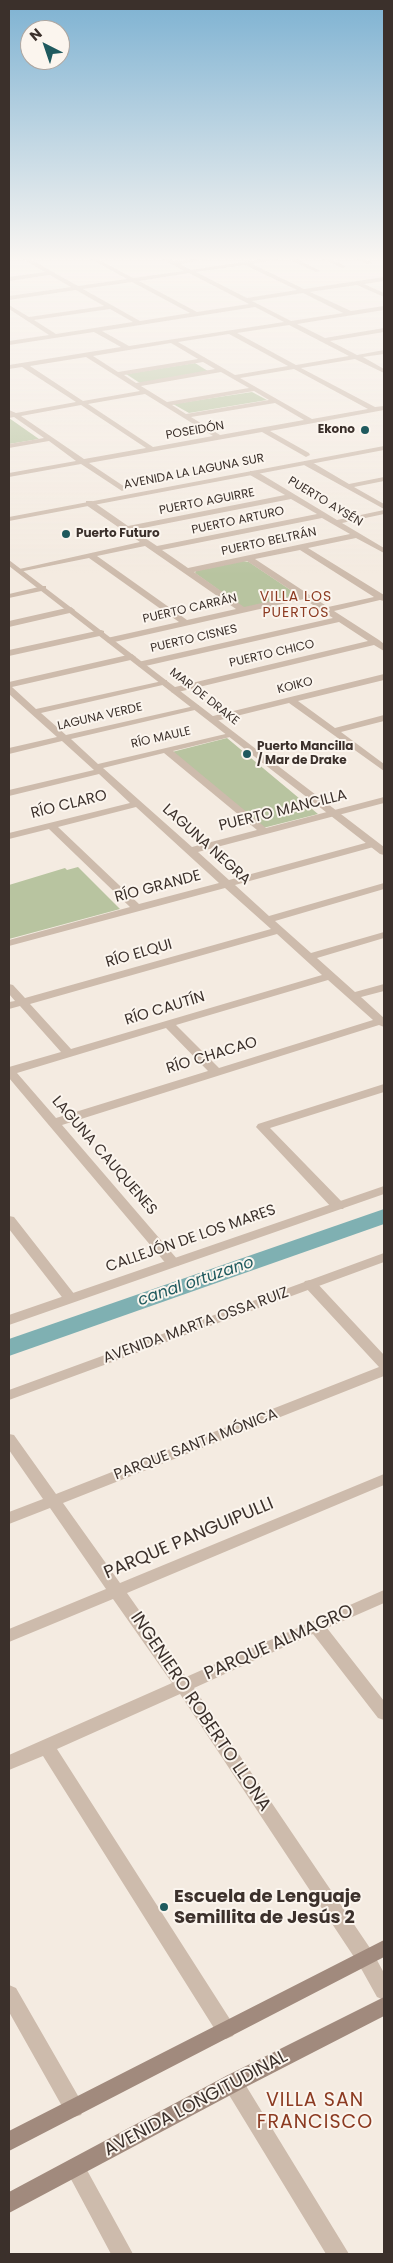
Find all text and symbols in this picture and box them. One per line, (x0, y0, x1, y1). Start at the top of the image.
north arrow (20, 20, 70, 70)
text: N (25, 23, 46, 45)
street label: POSEIDÓN (165, 419, 225, 443)
place label: Ekono (318, 423, 355, 437)
marker: Ekono (359, 424, 371, 436)
street label: AVENIDA LA LAGUNA SUR (123, 451, 265, 493)
street label: PUERTO AYSÉN (285, 474, 365, 530)
street label: PUERTO AGUIRRE (158, 486, 256, 518)
street label: PUERTO ARTURO (190, 504, 286, 538)
street label: PUERTO BELTRÁN (220, 525, 318, 559)
place label: Puerto Futuro (76, 527, 160, 541)
marker: Puerto Futuro (60, 528, 72, 540)
district label: VILLA LOS PUERTOS (259, 589, 333, 622)
street label: PUERTO CARRÁN (142, 591, 238, 627)
street label: PUERTO CISNES (149, 622, 239, 656)
street label: PUERTO CHICO (228, 637, 316, 671)
street label: MAR DE DRAKE (166, 665, 242, 729)
street label: KOIKO (276, 675, 314, 697)
street label: LAGUNA VERDE (56, 700, 144, 734)
street label: RÍO MAULE (130, 724, 192, 752)
place label: Puerto Mancilla / Mar de Drake (257, 740, 353, 768)
marker: Puerto Mancilla / Mar de Drake (241, 748, 253, 760)
street label: PUERTO MANCILLA (217, 786, 349, 836)
street label: RÍO CLARO (29, 787, 109, 823)
street label: LAGUNA NEGRA (158, 801, 254, 889)
street label: RÍO GRANDE (113, 867, 203, 907)
street label: RÍO ELQUI (104, 936, 174, 972)
street label: RÍO CAUTÍN (123, 988, 207, 1030)
street label: RÍO CHACAO (164, 1034, 260, 1078)
street label: LAGUNA CAUQUENES (47, 1093, 161, 1219)
street label: CALLEJÓN DE LOS MARES (104, 1201, 278, 1277)
water label: canal ortuzano (136, 1253, 256, 1311)
street label: AVENIDA MARTA OSSA RUIZ (101, 1284, 291, 1368)
street label: PARQUE SANTA MÓNICA (112, 1405, 280, 1485)
street label: PARQUE PANGUIPULLI (101, 1493, 277, 1585)
street label: PARQUE ALMAGRO (201, 1600, 357, 1686)
street label: INGENIERO ROBERTO LLONA (125, 1608, 275, 1816)
place label: Escuela de Lenguaje Semillita de Jesús 2 (174, 1886, 361, 1928)
marker: Escuela de Lenguaje Semillita de Jesús 2 (158, 1901, 170, 1913)
street label: AVENIDA LONGITUDINAL (100, 2046, 292, 2162)
district label: VILLA SAN FRANCISCO (256, 2090, 374, 2134)

